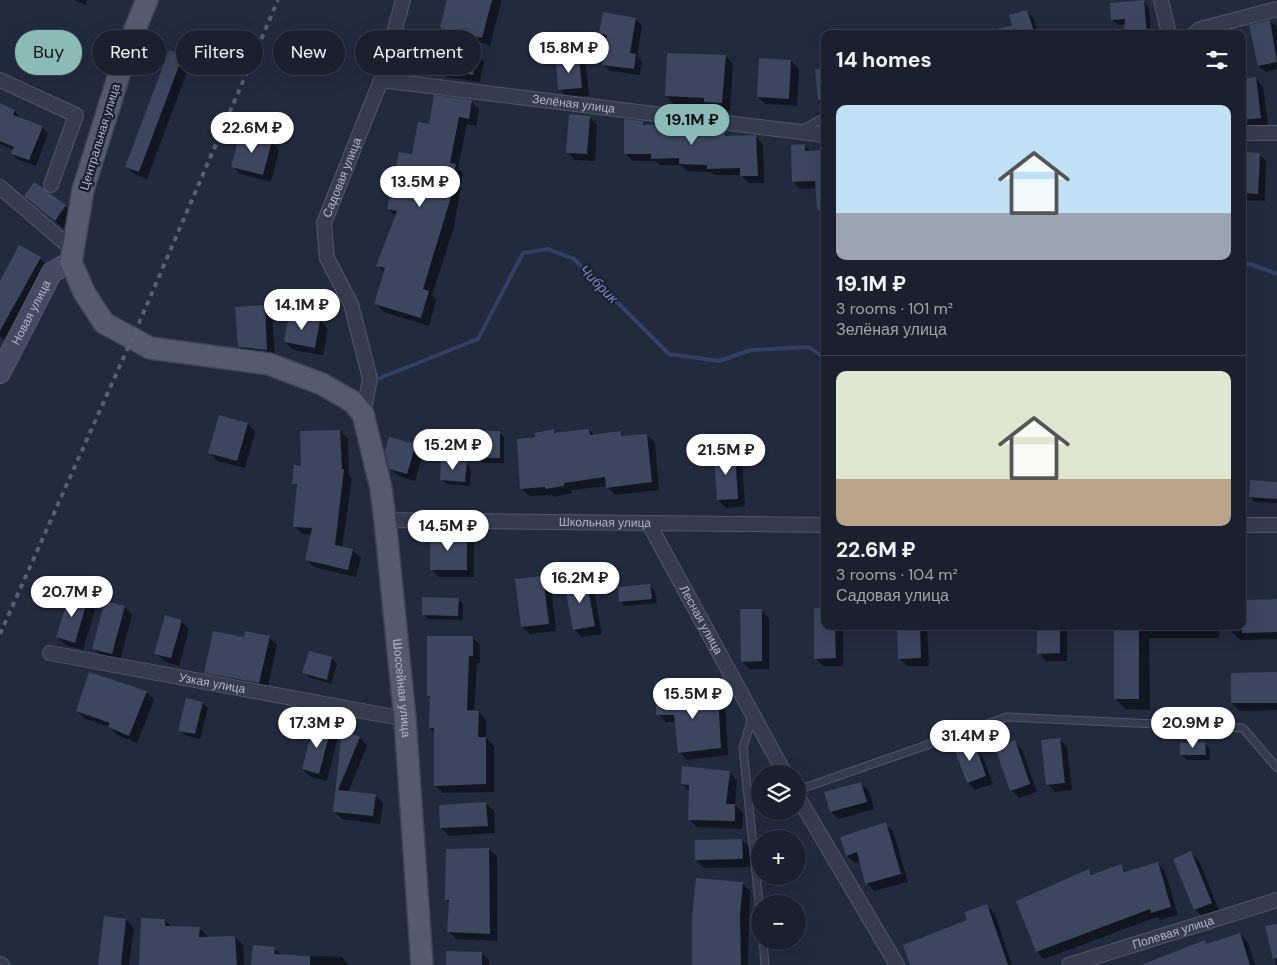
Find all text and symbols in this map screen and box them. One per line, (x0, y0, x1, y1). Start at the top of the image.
chip: Buy (15, 30, 82, 75)
chip: Rent (92, 30, 166, 75)
chip: Filters (176, 30, 263, 75)
chip: New (273, 30, 345, 75)
chip: Apartment (355, 30, 481, 75)
pin: 15.8M ₽ (523, 32, 615, 74)
text: 15.8M ₽ (540, 37, 598, 58)
text: 14 homes (836, 46, 932, 74)
icon: filters (1203, 46, 1231, 74)
street label: Центральная улица (76, 82, 124, 192)
street label: Зелёная улица (531, 91, 616, 117)
pin: 19.1M ₽ (646, 104, 738, 146)
text: 19.1M ₽ (665, 109, 719, 130)
pin: 22.6M ₽ (206, 112, 298, 154)
text: 22.6M ₽ (222, 117, 282, 138)
street label: Садовая улица (319, 135, 365, 220)
icon: home (989, 138, 1079, 228)
pin: 13.5M ₽ (374, 166, 466, 208)
text: 13.5M ₽ (391, 171, 449, 192)
water label: Чибрик (576, 261, 623, 308)
text: 19.1M ₽ (836, 270, 906, 298)
street label: Новая улица (8, 277, 55, 348)
pin: 14.1M ₽ (256, 288, 348, 331)
text: 14.1M ₽ (275, 294, 329, 315)
text: 3 rooms · 101 m² (836, 298, 953, 319)
text: Зелёная улица (836, 319, 947, 340)
icon: home (989, 403, 1079, 493)
pin: 15.2M ₽ (407, 428, 499, 471)
text: 15.2M ₽ (424, 434, 482, 455)
pin: 21.5M ₽ (680, 434, 772, 476)
text: 21.5M ₽ (697, 439, 755, 460)
pin: 14.5M ₽ (402, 510, 494, 552)
street label: Школьная улица (559, 514, 651, 531)
text: 14.5M ₽ (419, 515, 477, 536)
text: 22.6M ₽ (836, 536, 916, 564)
pin: 16.2M ₽ (534, 562, 626, 604)
text: 3 rooms · 104 m² (836, 564, 958, 585)
text: 16.2M ₽ (551, 567, 609, 588)
pin: 20.7M ₽ (26, 576, 118, 618)
text: 20.7M ₽ (42, 581, 102, 602)
street label: Лесная улица (676, 582, 727, 658)
text: Садовая улица (836, 585, 949, 606)
street label: Шоссейная улица (389, 638, 414, 738)
street label: Узкая улица (178, 669, 247, 697)
pin: 15.5M ₽ (647, 678, 739, 720)
text: 15.5M ₽ (664, 683, 722, 704)
pin: 17.3M ₽ (271, 706, 363, 749)
pin: 20.9M ₽ (1147, 706, 1239, 749)
text: 17.3M ₽ (289, 712, 345, 733)
text: 20.9M ₽ (1162, 712, 1224, 733)
pin: 31.4M ₽ (924, 720, 1016, 762)
text: 31.4M ₽ (941, 725, 999, 746)
map controls (751, 765, 806, 950)
button: layers (751, 765, 806, 820)
button: + (751, 830, 806, 885)
button: − (751, 895, 806, 950)
street label: Полевая улица (1130, 912, 1216, 953)

